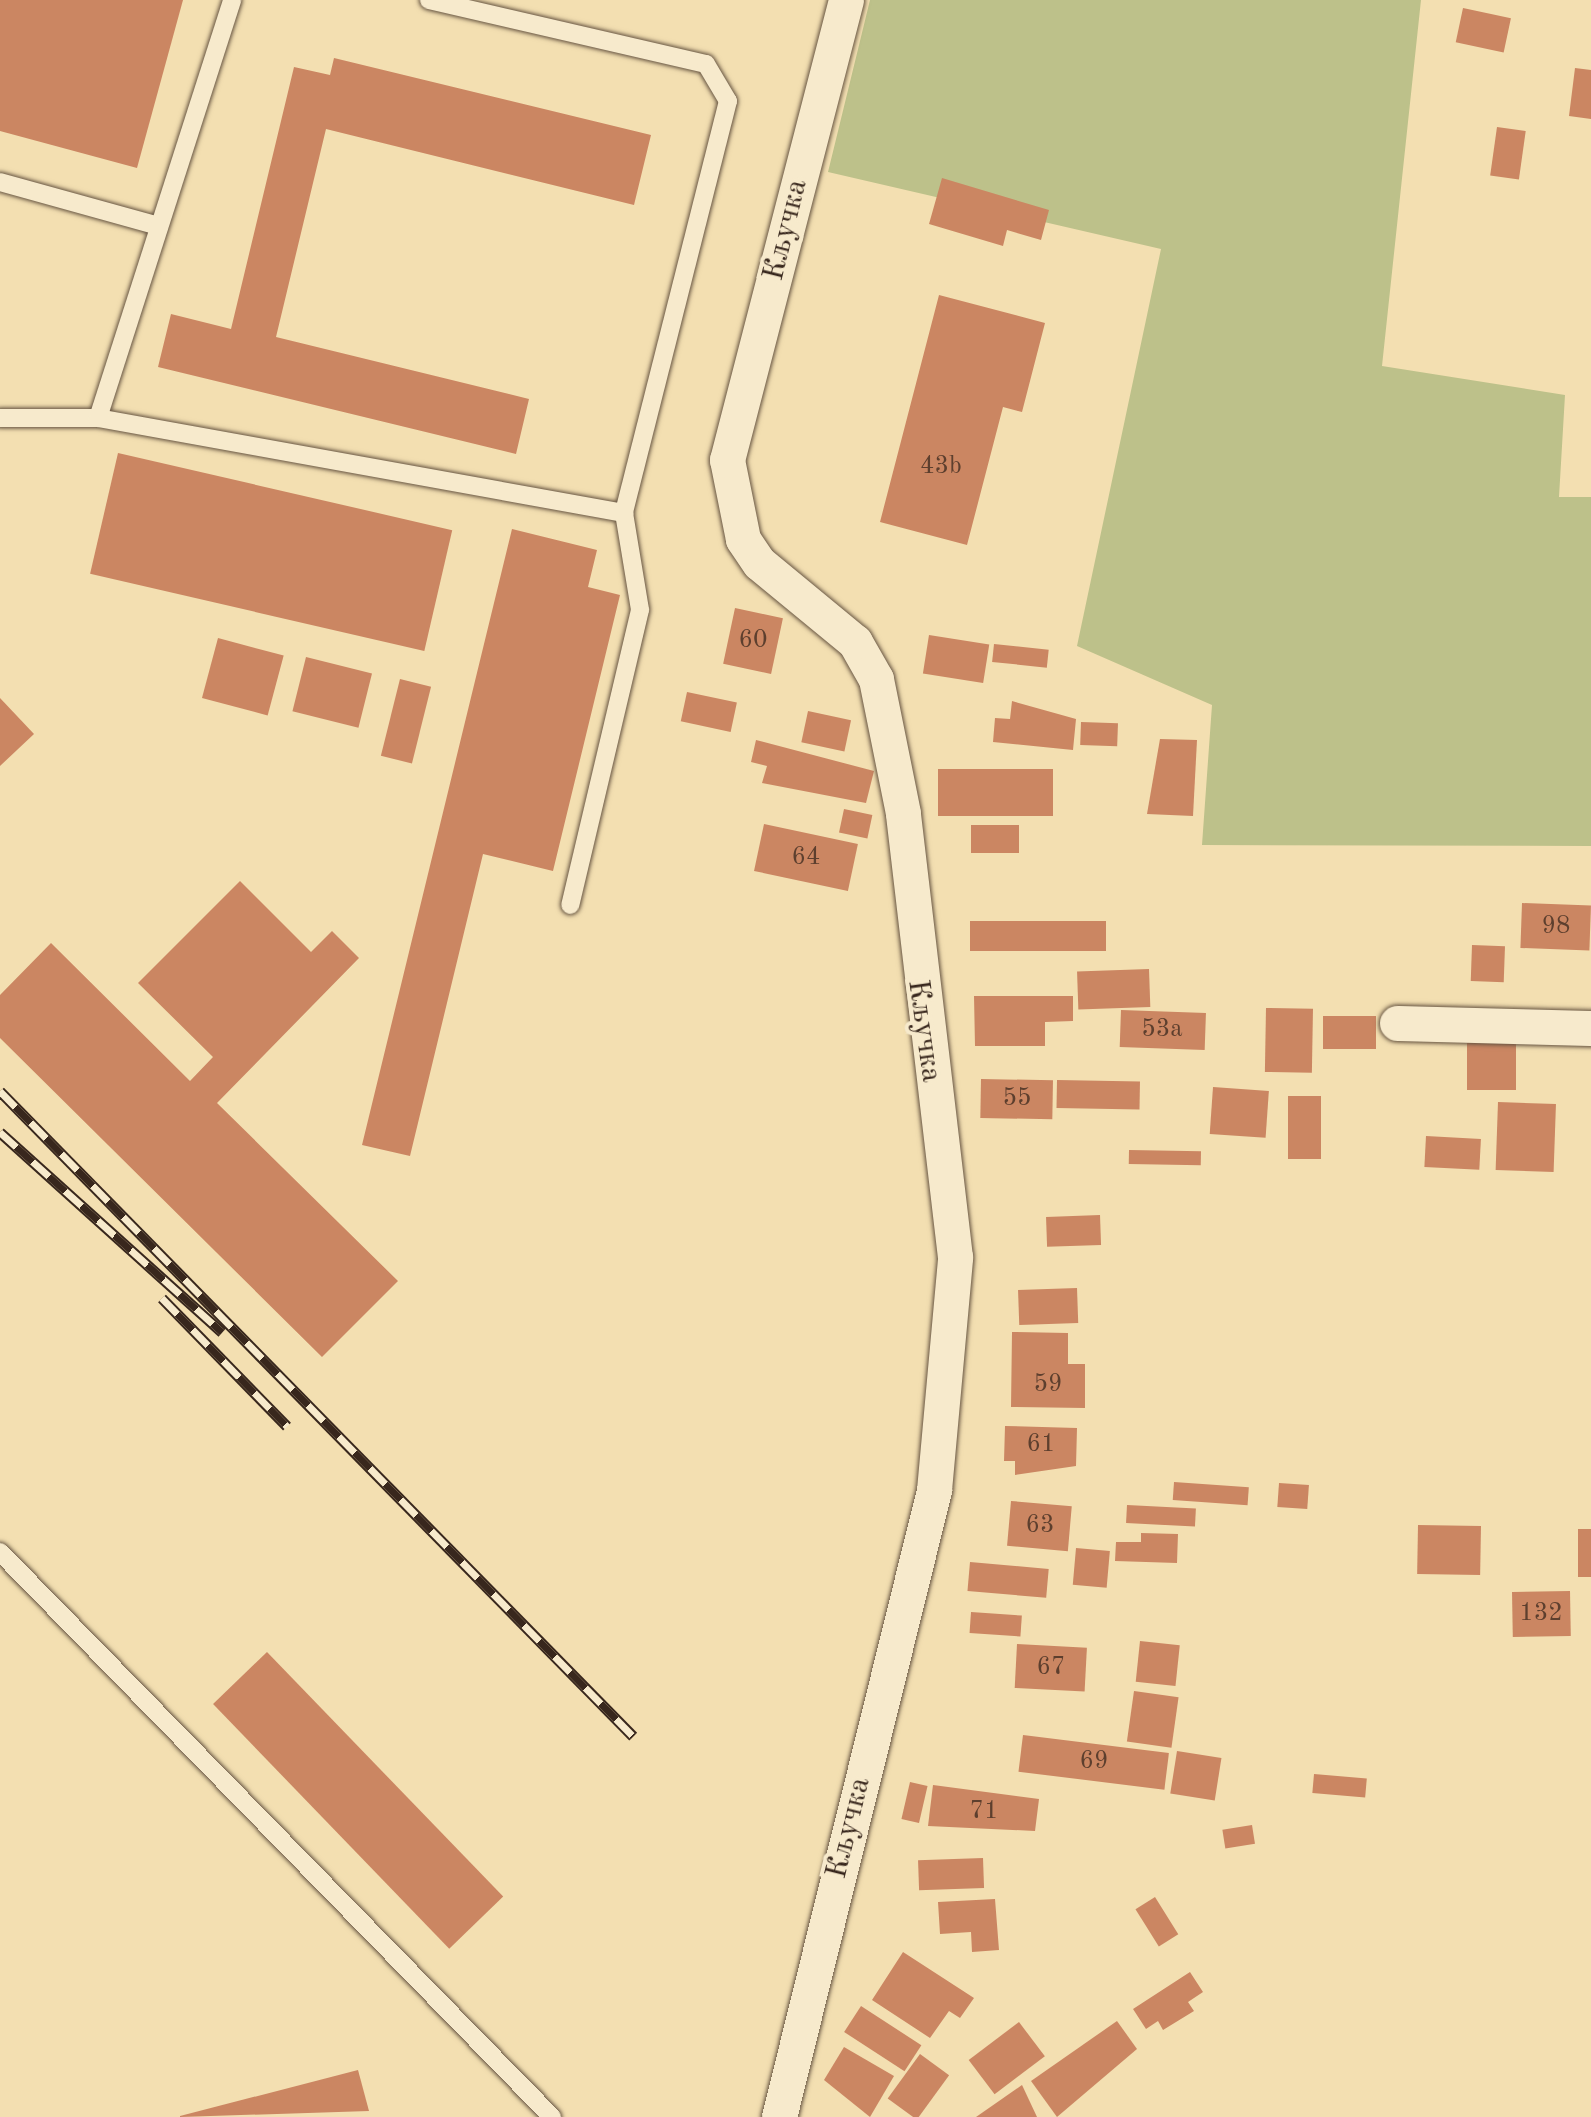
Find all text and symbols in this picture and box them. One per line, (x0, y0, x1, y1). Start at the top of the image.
street label: Кључка (756, 175, 816, 285)
house number: 43b (920, 452, 962, 482)
house number: 60 (739, 626, 767, 656)
house number: 64 (792, 843, 820, 873)
house number: 98 (1542, 912, 1570, 942)
street label: Кључка (899, 977, 949, 1085)
house number: 53a (1141, 1015, 1183, 1045)
house number: 55 (1003, 1084, 1031, 1114)
house number: 59 (1034, 1370, 1062, 1400)
house number: 61 (1027, 1430, 1055, 1460)
house number: 63 (1026, 1511, 1054, 1541)
house number: 132 (1519, 1599, 1563, 1629)
house number: 67 (1037, 1653, 1065, 1683)
house number: 69 (1080, 1747, 1108, 1777)
street label: Кључка (819, 1773, 879, 1883)
house number: 71 (970, 1797, 998, 1827)

